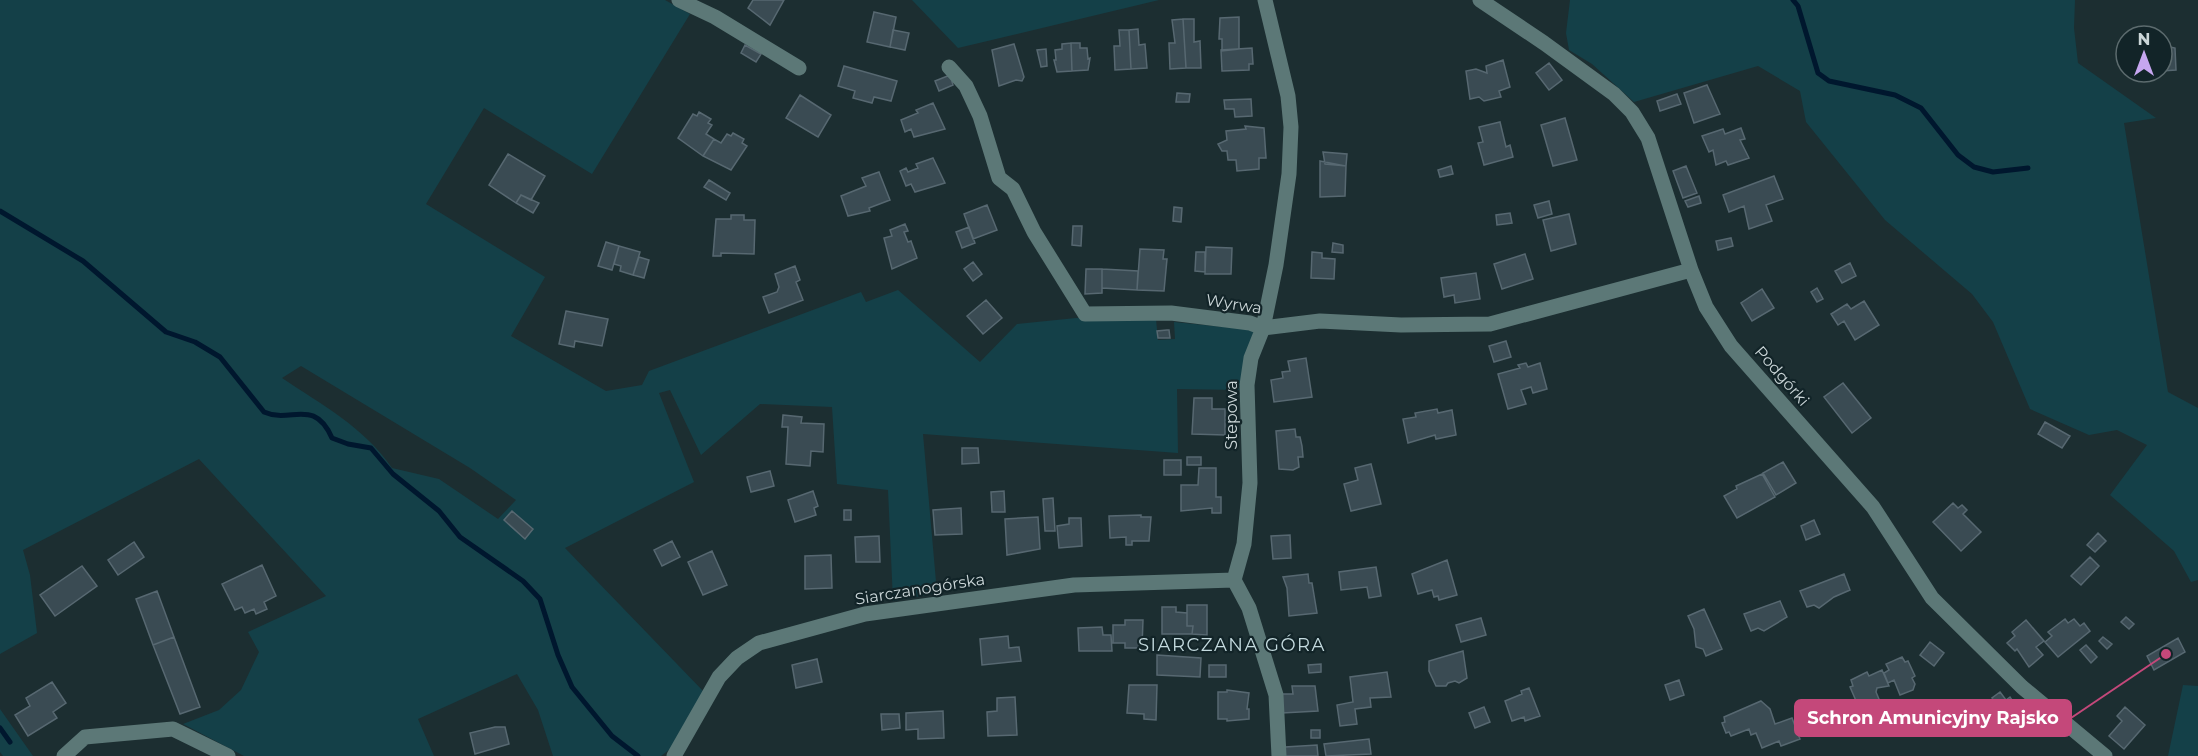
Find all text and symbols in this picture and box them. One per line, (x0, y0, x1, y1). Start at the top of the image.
north arrow (2114, 24, 2174, 84)
text: N (2138, 30, 2150, 49)
street label: Wyrwa (1205, 290, 1263, 318)
street label: Podgórki (1751, 342, 1813, 410)
street label: Stepowa (1222, 380, 1241, 450)
street label: Siarczanogórska (854, 569, 986, 609)
district label: SIARCZANA GÓRA (1138, 634, 1326, 656)
callout: Schron Amunicyjny Rajsko (1795, 700, 2071, 736)
text: Schron Amunicyjny Rajsko (1807, 707, 2059, 729)

